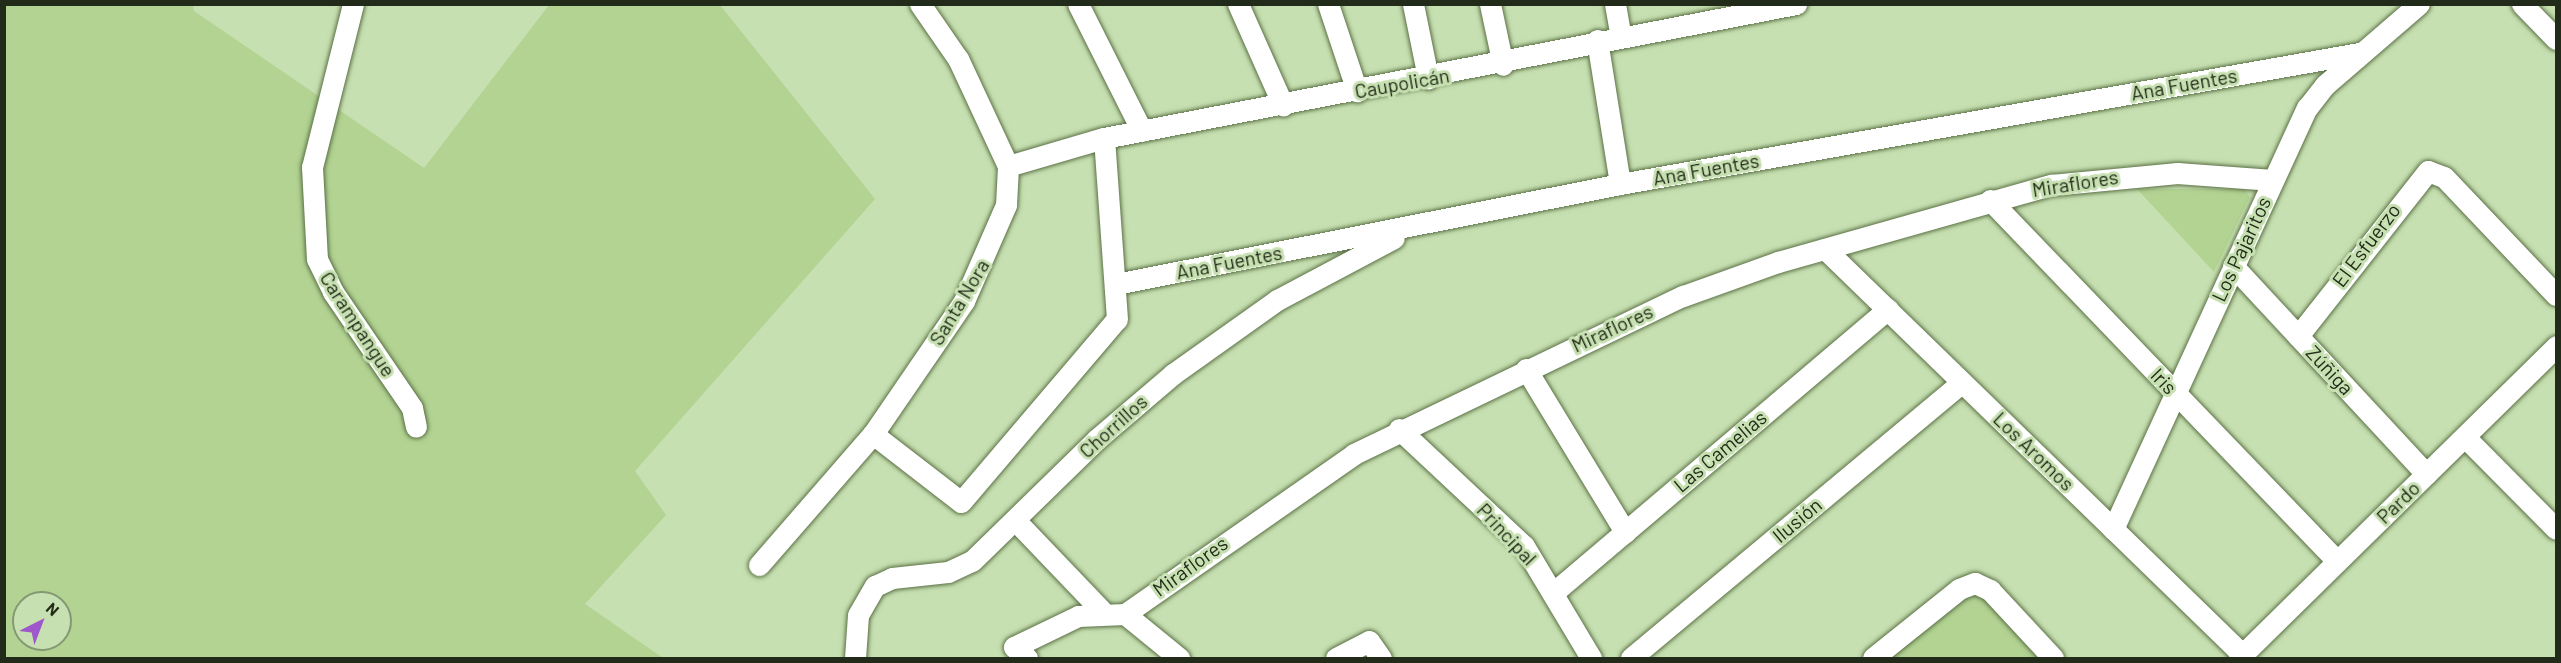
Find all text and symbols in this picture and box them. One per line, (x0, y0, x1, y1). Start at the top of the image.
street label: Caupolicán (1353, 63, 1451, 103)
street label: Ana Fuentes (2129, 63, 2239, 105)
street label: Ana Fuentes (1651, 148, 1761, 190)
street label: Miraflores (2030, 164, 2120, 202)
street label: Los Pajaritos (2206, 193, 2276, 305)
street label: El Esfuerzo (2327, 199, 2405, 291)
street label: Ana Fuentes (1174, 240, 1284, 284)
street label: Santa Nora (924, 255, 994, 349)
street label: Carampangue (315, 267, 401, 381)
street label: Miraflores (1568, 299, 1656, 357)
street label: Zúñiga (2301, 340, 2359, 400)
street label: Iris (2146, 363, 2182, 399)
street label: Chorrillos (1074, 389, 1152, 463)
street label: Las Camelias (1669, 405, 1771, 497)
street label: Los Aromos (1989, 407, 2079, 495)
street label: Pardo (2371, 476, 2425, 528)
street label: Ilusión (1768, 493, 1826, 547)
street label: Principal (1472, 498, 1542, 570)
street label: Miraflores (1148, 531, 1232, 601)
north arrow (12, 591, 72, 651)
text: N (43, 598, 63, 619)

